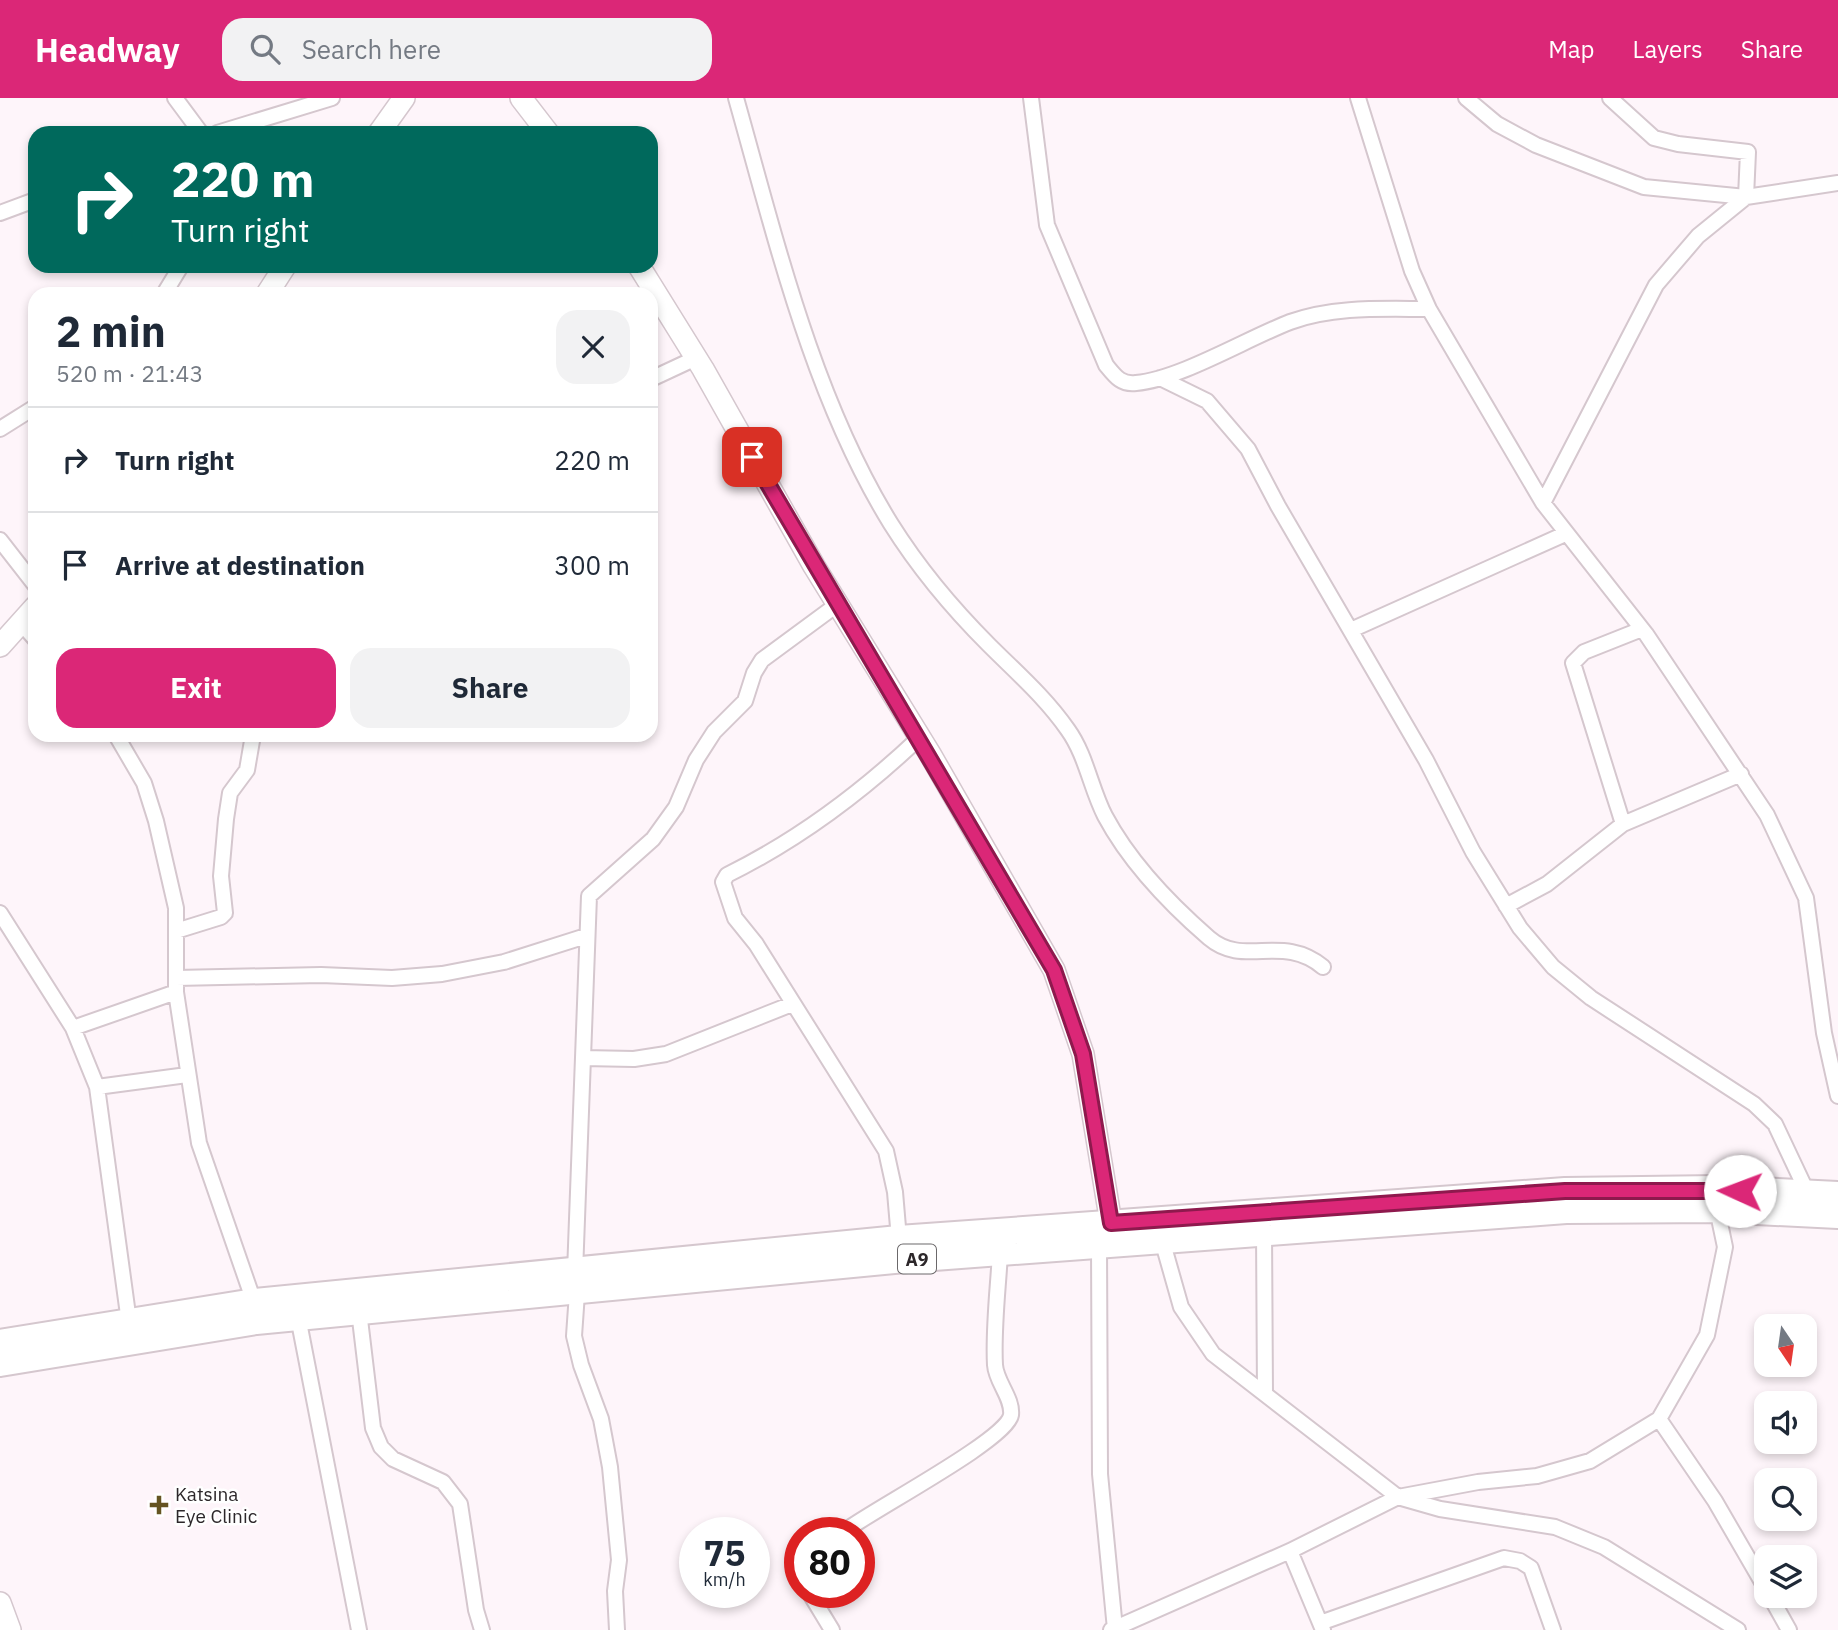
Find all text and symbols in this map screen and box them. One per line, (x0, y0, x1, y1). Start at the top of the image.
search box (222, 18, 712, 81)
text: Headway (35, 28, 180, 71)
icon: search (246, 30, 284, 68)
text: Search here (302, 32, 441, 66)
text: Map (1548, 33, 1595, 65)
text: Layers (1633, 33, 1703, 65)
text: Share (1741, 33, 1803, 65)
text: 220 m (171, 147, 315, 210)
icon: right (56, 154, 147, 245)
text: Turn right (171, 209, 309, 251)
text: 2 min (56, 304, 166, 359)
button: close (556, 310, 630, 384)
text: 520 m · 21:43 (56, 358, 203, 388)
pin (722, 427, 782, 487)
icon: arrive (733, 438, 771, 476)
icon: right (56, 441, 94, 479)
text: Turn right (115, 443, 234, 477)
text: 220 m (554, 443, 630, 477)
icon: arrive (56, 546, 94, 584)
text: Arrive at destination (115, 548, 365, 582)
text: 300 m (554, 548, 630, 582)
button: Exit (56, 648, 336, 728)
button: Share (350, 648, 630, 728)
position arrow (1703, 1154, 1777, 1228)
road number: A9 (898, 1244, 936, 1274)
north arrow (1754, 1314, 1816, 1377)
map controls (1754, 1314, 1817, 1608)
button: sound (1754, 1391, 1817, 1454)
button: search (1754, 1468, 1817, 1531)
place label: Katsina Eye Clinic (175, 1482, 258, 1528)
marker: Katsina Eye Clinic (149, 1495, 169, 1515)
speed limit sign: 80 (784, 1517, 875, 1608)
text: 75 (703, 1530, 746, 1576)
button: layers (1754, 1545, 1817, 1608)
text: km/h (703, 1568, 746, 1591)

